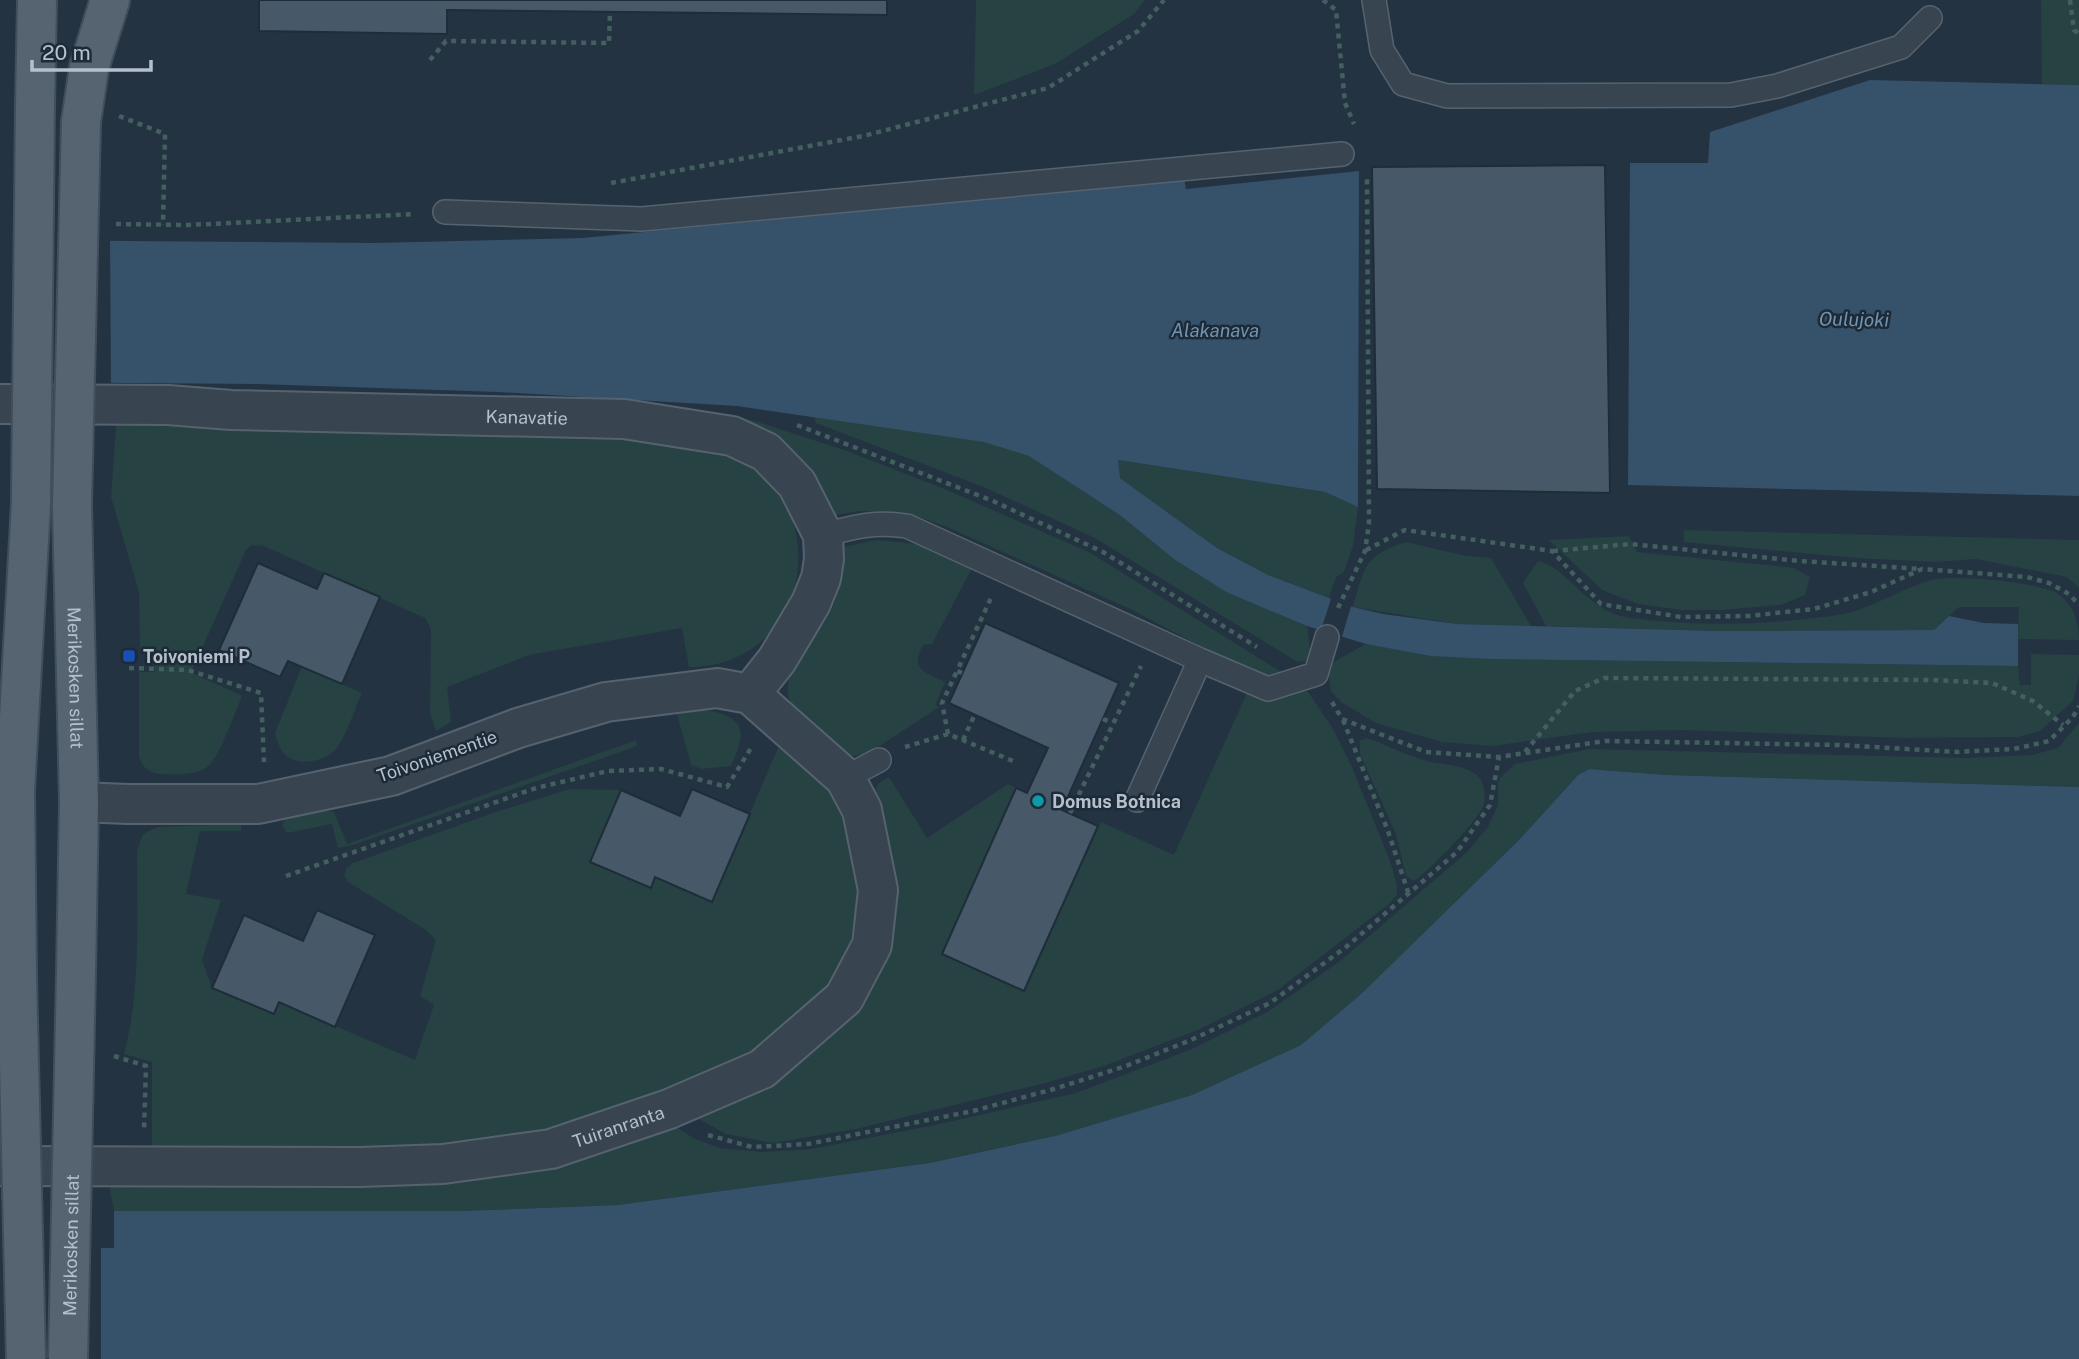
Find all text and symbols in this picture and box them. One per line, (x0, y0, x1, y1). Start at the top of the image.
scale bar (32, 28, 150, 72)
text: 20 m (42, 40, 91, 65)
water label: Oulujoki (1819, 307, 1890, 331)
water label: Alakanava (1171, 319, 1259, 341)
street label: Kanavatie (485, 405, 568, 428)
street label: Merikosken sillat (64, 607, 88, 749)
place label: Toivoniemi P (143, 646, 250, 667)
marker: Toivoniemi P (121, 648, 137, 664)
street label: Toivoniementie (374, 726, 500, 786)
place label: Domus Botnica (1052, 791, 1181, 812)
marker: Domus Botnica (1030, 793, 1046, 809)
street label: Tuiranranta (570, 1101, 667, 1152)
street label: Merikosken sillat (58, 1174, 82, 1316)

